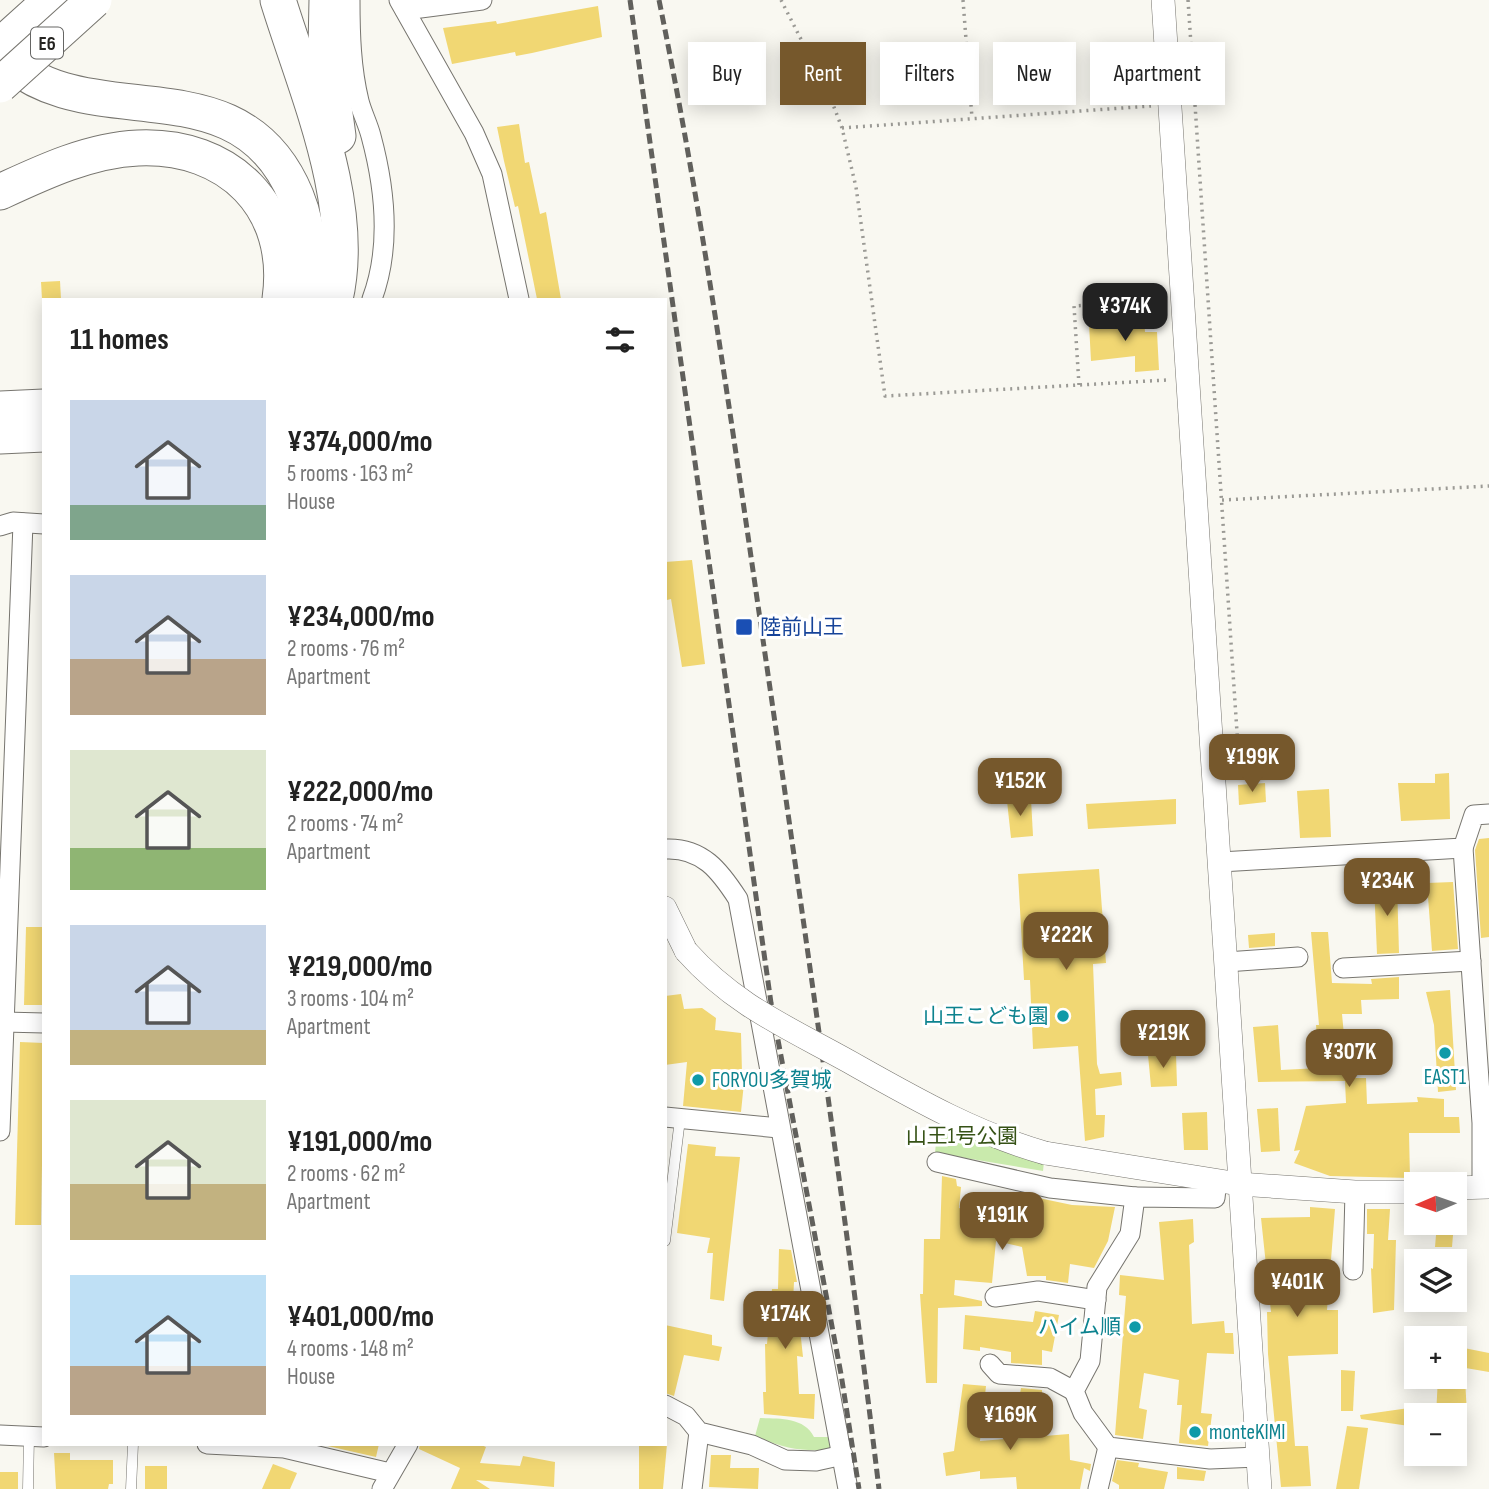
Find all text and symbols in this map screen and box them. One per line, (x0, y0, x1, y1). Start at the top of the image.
road number: E6 (31, 28, 63, 58)
chip: Buy (688, 42, 766, 105)
chip: Rent (780, 42, 866, 105)
chip: Filters (880, 42, 979, 105)
chip: New (993, 42, 1076, 105)
chip: Apartment (1090, 42, 1225, 105)
pin: ¥374K (1076, 284, 1174, 343)
text: ¥374K (1099, 292, 1151, 320)
icon: filters (601, 321, 639, 359)
text: 11 homes (70, 322, 169, 358)
text: ¥374,000/mo (287, 424, 433, 460)
icon: home (126, 428, 210, 512)
text: 5 rooms · 163 m² (287, 460, 413, 488)
text: House (287, 488, 335, 516)
text: ¥234,000/mo (287, 599, 435, 635)
icon: home (126, 603, 210, 687)
place label: 陸前山王 (760, 615, 844, 640)
marker: 陸前山王 (734, 617, 754, 637)
text: 2 rooms · 76 m² (287, 635, 405, 663)
text: Apartment (287, 663, 371, 691)
pin: ¥199K (1203, 734, 1301, 794)
text: ¥199K (1225, 743, 1279, 771)
pin: ¥152K (971, 758, 1069, 818)
text: ¥152K (994, 767, 1046, 795)
text: ¥222,000/mo (287, 774, 433, 810)
icon: home (126, 778, 210, 862)
text: 2 rooms · 74 m² (287, 810, 404, 838)
text: Apartment (287, 838, 371, 866)
pin: ¥234K (1338, 858, 1436, 918)
text: ¥234K (1360, 867, 1414, 895)
pin: ¥222K (1017, 912, 1115, 972)
text: ¥222K (1039, 921, 1093, 949)
text: ¥219,000/mo (287, 949, 433, 985)
icon: home (126, 953, 210, 1037)
text: 3 rooms · 104 m² (287, 985, 414, 1013)
place label: 山王こども園 (923, 1004, 1049, 1029)
marker: 山王こども園 (1055, 1008, 1071, 1024)
pin: ¥219K (1114, 1010, 1212, 1070)
text: Apartment (287, 1013, 371, 1041)
text: ¥219K (1136, 1019, 1190, 1047)
pin: ¥307K (1300, 1030, 1398, 1089)
text: ¥307K (1322, 1038, 1376, 1066)
marker: EAST1 (1437, 1045, 1453, 1061)
place label: EAST1 (1424, 1065, 1467, 1090)
place label: FORYOU多賀城 (712, 1068, 832, 1093)
marker: FORYOU多賀城 (690, 1072, 706, 1088)
text: ¥191,000/mo (287, 1124, 432, 1160)
park label: 山王1号公園 (906, 1124, 1018, 1149)
icon: home (126, 1128, 210, 1212)
text: 2 rooms · 62 m² (287, 1160, 406, 1188)
north arrow (1404, 1172, 1466, 1236)
map controls (1404, 1172, 1467, 1466)
text: Apartment (287, 1188, 371, 1216)
pin: ¥191K (953, 1192, 1051, 1252)
text: ¥191K (976, 1201, 1028, 1229)
button: layers (1404, 1249, 1467, 1312)
pin: ¥401K (1248, 1260, 1346, 1319)
text: ¥401K (1270, 1268, 1324, 1296)
pin: ¥174K (736, 1292, 834, 1351)
text: ¥401,000/mo (287, 1299, 434, 1335)
text: ¥174K (759, 1300, 811, 1328)
icon: home (126, 1303, 210, 1387)
place label: ハイム順 (1038, 1315, 1121, 1340)
marker: ハイム順 (1127, 1319, 1143, 1335)
button: + (1404, 1326, 1467, 1389)
text: 4 rooms · 148 m² (287, 1335, 414, 1363)
text: House (287, 1363, 335, 1391)
pin: ¥169K (961, 1392, 1059, 1452)
text: ¥169K (983, 1401, 1037, 1429)
button: − (1404, 1403, 1467, 1466)
place label: monteKIMI (1209, 1420, 1285, 1445)
marker: monteKIMI (1187, 1424, 1203, 1440)

